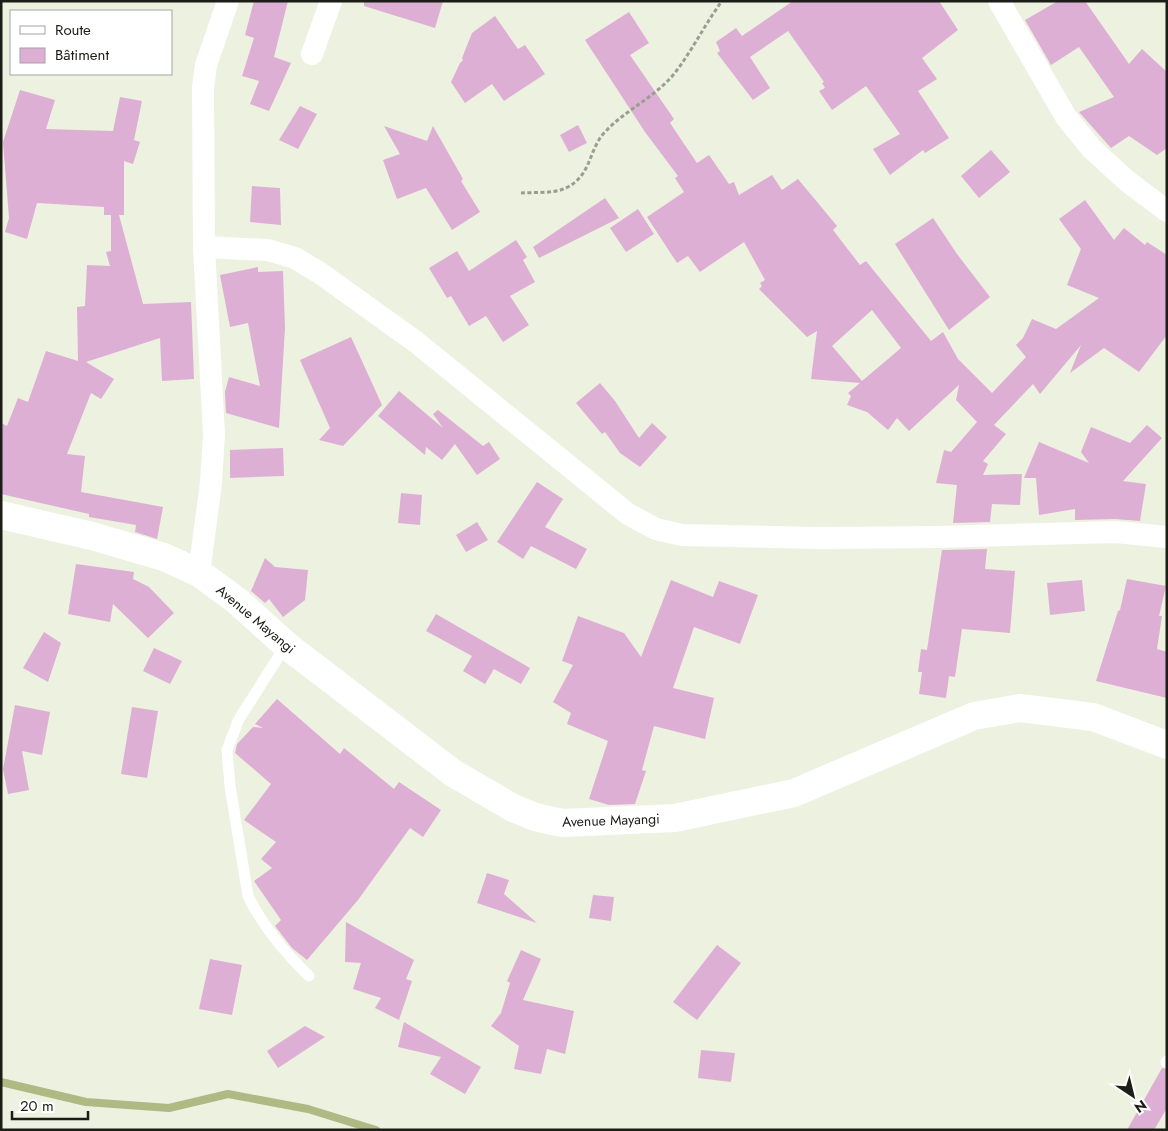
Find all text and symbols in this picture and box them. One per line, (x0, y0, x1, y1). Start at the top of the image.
legend (10, 10, 172, 75)
text: Route (55, 19, 91, 41)
text: Bâtiment (55, 44, 109, 66)
street label: Avenue Mayangi (212, 580, 300, 658)
street label: Avenue Mayangi (562, 808, 660, 832)
north arrow (1108, 1071, 1158, 1121)
scale bar (12, 1088, 89, 1120)
text: 20 m (20, 1095, 54, 1117)
text: N (1130, 1095, 1151, 1118)

